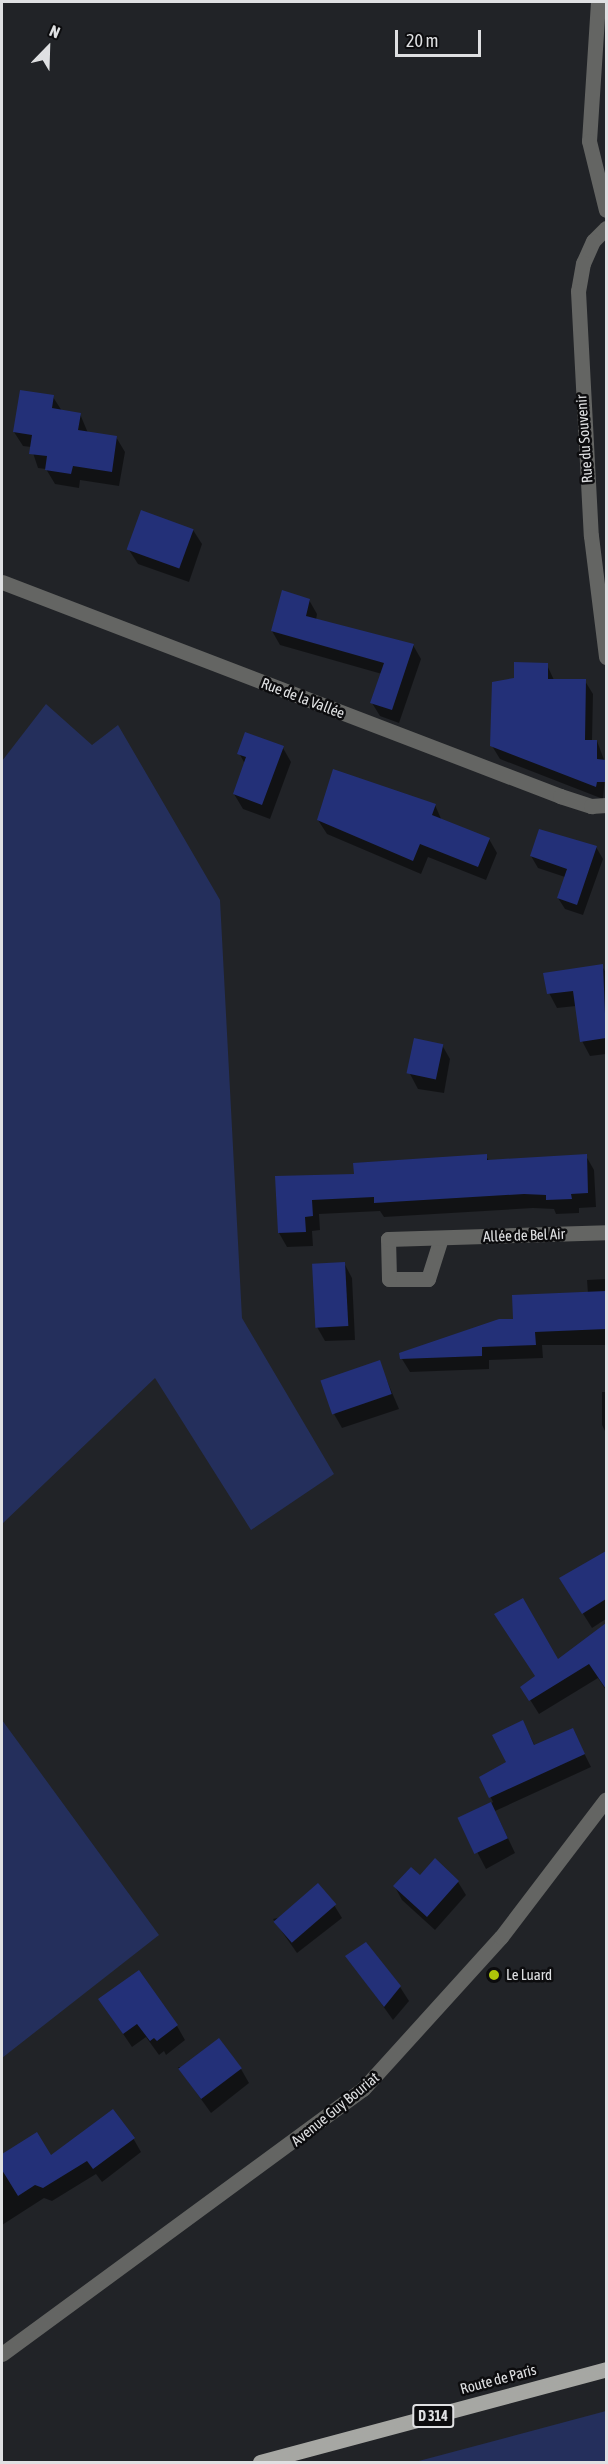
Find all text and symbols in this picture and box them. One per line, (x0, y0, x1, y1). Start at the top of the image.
north arrow (18, 18, 78, 78)
scale bar (398, 18, 484, 56)
text: N (47, 21, 63, 42)
text: 20 m (406, 30, 438, 51)
street label: Rue du Souvenir (572, 394, 596, 484)
street label: Rue de la Vallée (259, 674, 347, 722)
street label: Allée de Bel Air (483, 1225, 565, 1245)
place label: Le Luard (506, 1966, 552, 1984)
marker: Le Luard (487, 1968, 501, 1982)
street label: Avenue Guy Bouriat (288, 2068, 382, 2150)
street label: Route de Paris (458, 2360, 538, 2398)
road number: D 314 (412, 2405, 454, 2427)

